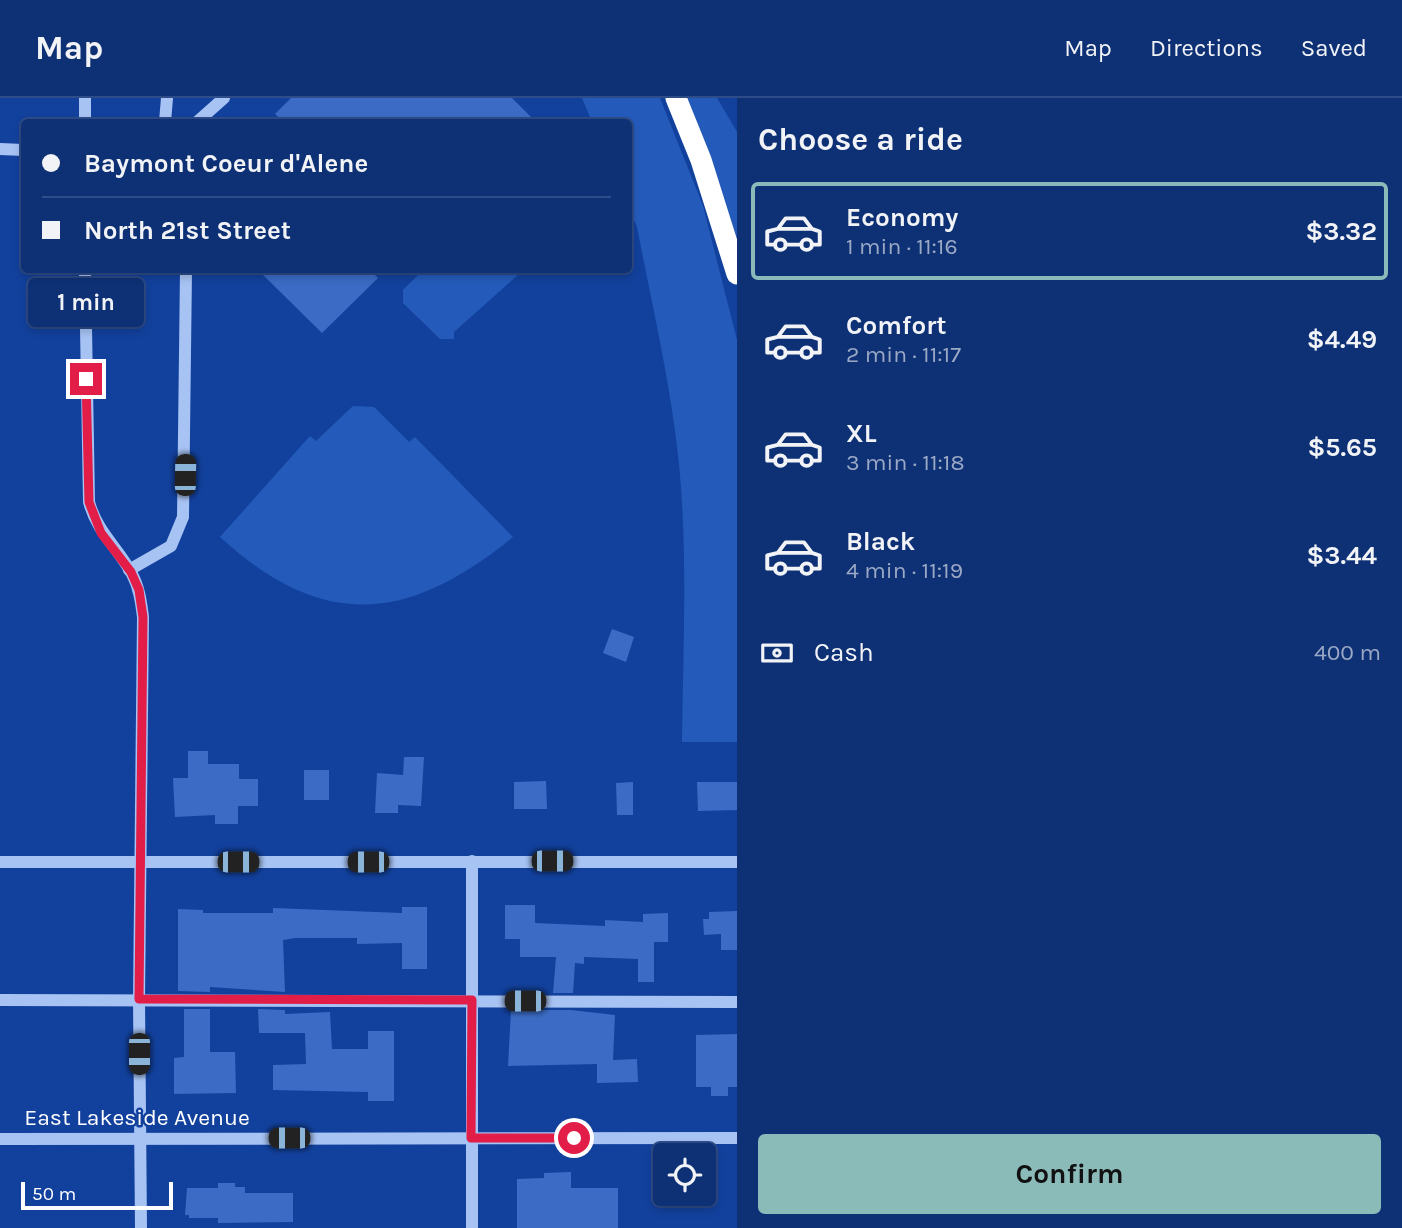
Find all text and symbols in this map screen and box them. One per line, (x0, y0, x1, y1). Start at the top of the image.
text: Map (35, 29, 103, 67)
text: Map (1064, 34, 1112, 62)
text: Directions (1150, 34, 1263, 62)
text: Saved (1301, 34, 1367, 62)
text: Choose a ride (758, 121, 963, 158)
text: Baymont Coeur d'Alene (84, 148, 368, 179)
icon: car (762, 200, 825, 263)
text: Economy (846, 202, 958, 233)
text: North 21st Street (84, 215, 291, 246)
text: $3.32 (1305, 216, 1377, 247)
text: 1 min · 11:16 (846, 233, 958, 260)
callout: 1 min (28, 278, 144, 327)
text: 1 min (57, 289, 115, 316)
icon: car (762, 308, 825, 371)
text: Comfort (846, 310, 947, 341)
text: $4.49 (1307, 324, 1377, 355)
text: 2 min · 11:17 (846, 341, 961, 368)
route end (70, 363, 102, 395)
icon: car (762, 416, 825, 479)
text: XL (846, 418, 877, 449)
text: $5.65 (1307, 432, 1377, 463)
text: 3 min · 11:18 (846, 449, 965, 476)
car (175, 454, 196, 496)
icon: car (762, 524, 825, 587)
text: Black (846, 526, 915, 557)
text: $3.44 (1306, 540, 1377, 571)
text: 4 min · 11:19 (846, 557, 963, 584)
icon: cash (758, 634, 796, 672)
text: Cash (814, 637, 874, 668)
text: 400 m (1314, 639, 1381, 666)
car (532, 851, 574, 872)
car (218, 852, 260, 873)
car (348, 852, 390, 873)
car (505, 991, 547, 1012)
car (129, 1033, 150, 1075)
street label: East Lakeside Avenue (24, 1104, 250, 1131)
route start (558, 1122, 590, 1154)
car (269, 1128, 311, 1149)
button: Confirm (758, 1134, 1381, 1214)
map controls (653, 1143, 716, 1206)
button: locate (653, 1143, 716, 1206)
scale bar (21, 1179, 173, 1211)
text: 50 m (32, 1183, 76, 1205)

